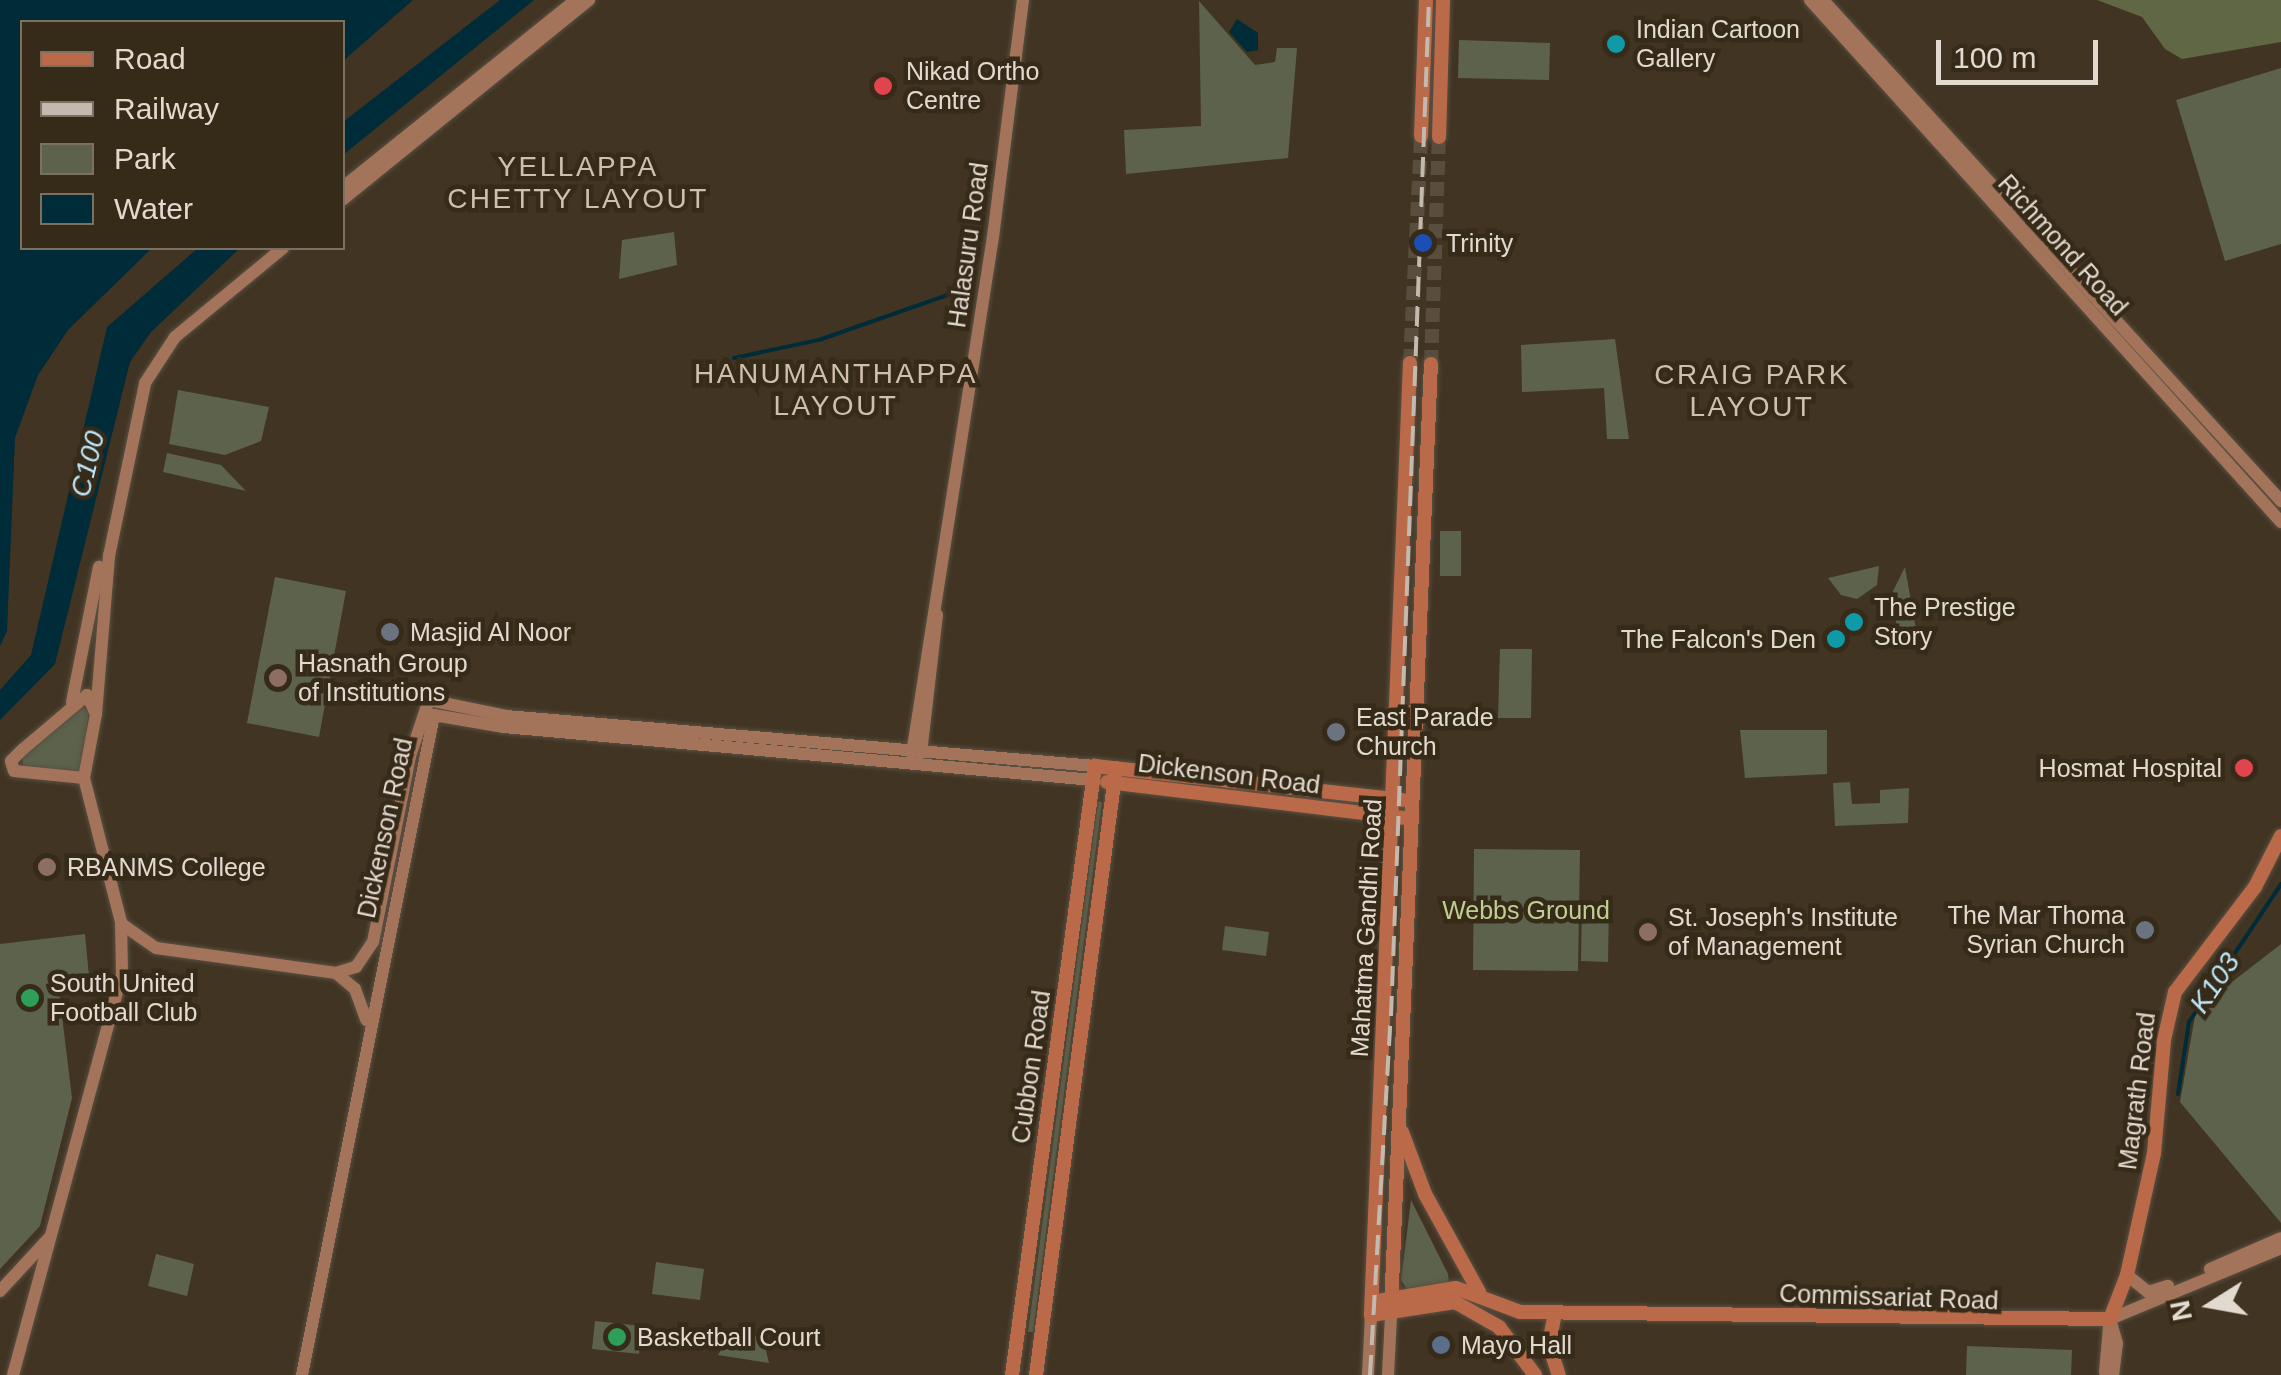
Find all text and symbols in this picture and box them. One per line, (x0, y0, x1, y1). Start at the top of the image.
place label: Indian Cartoon Gallery (1636, 15, 1800, 74)
legend (20, 20, 345, 250)
scale bar (1941, 20, 2104, 82)
marker: Indian Cartoon Gallery (1605, 33, 1627, 55)
text: 100 m (1953, 41, 2036, 74)
text: Road (114, 42, 186, 75)
place label: Nikad Ortho Centre (906, 57, 1039, 116)
marker: Nikad Ortho Centre (870, 73, 896, 99)
text: Railway (114, 92, 219, 125)
text: Park (114, 142, 176, 175)
district label: YELLAPPA CHETTY LAYOUT (447, 150, 709, 216)
street label: Halasuru Road (942, 160, 994, 330)
street label: Richmond Road (1992, 168, 2134, 322)
text: Water (114, 192, 193, 225)
place label: Trinity (1446, 228, 1513, 258)
marker: Trinity (1410, 230, 1436, 256)
district label: HANUMANTHAPPA LAYOUT (694, 357, 978, 423)
district label: CRAIG PARK LAYOUT (1654, 358, 1850, 424)
water label: C100 (64, 427, 112, 501)
place label: The Prestige Story (1874, 593, 2016, 652)
marker: The Prestige Story (1843, 611, 1865, 633)
place label: Masjid Al Noor (410, 617, 573, 647)
marker: Masjid Al Noor (379, 621, 401, 643)
place label: The Falcon's Den (1621, 624, 1816, 654)
marker: The Falcon's Den (1825, 628, 1847, 650)
place label: Hasnath Group of Institutions (298, 649, 468, 708)
marker: Hasnath Group of Institutions (267, 667, 289, 689)
place label: East Parade Church (1356, 703, 1494, 762)
marker: East Parade Church (1325, 721, 1347, 743)
street label: Dickenson Road (351, 735, 419, 921)
street label: Dickenson Road (1136, 748, 1322, 800)
place label: Hosmat Hospital (2039, 753, 2222, 783)
marker: Hosmat Hospital (2231, 755, 2257, 781)
street label: Mahatma Gandhi Road (1344, 798, 1388, 1058)
place label: RBANMS College (67, 852, 266, 882)
marker: RBANMS College (36, 856, 58, 878)
park label: Webbs Ground (1442, 895, 1610, 925)
place label: The Mar Thoma Syrian Church (1947, 901, 2125, 960)
place label: St. Joseph's Institute of Management (1668, 903, 1898, 962)
marker: The Mar Thoma Syrian Church (2134, 919, 2156, 941)
marker: St. Joseph's Institute of Management (1637, 921, 1659, 943)
water label: K103 (2183, 946, 2247, 1020)
place label: South United Football Club (50, 969, 197, 1028)
marker: South United Football Club (19, 987, 41, 1009)
street label: Cubbon Road (1005, 989, 1057, 1145)
street label: Magrath Road (2112, 1011, 2162, 1171)
north arrow (2161, 1255, 2261, 1355)
street label: Commissariat Road (1779, 1278, 1999, 1316)
text: N (2164, 1298, 2198, 1324)
place label: Basketball Court (637, 1322, 820, 1352)
marker: Basketball Court (606, 1326, 628, 1348)
place label: Mayo Hall (1461, 1330, 1572, 1360)
marker: Mayo Hall (1430, 1334, 1452, 1356)

